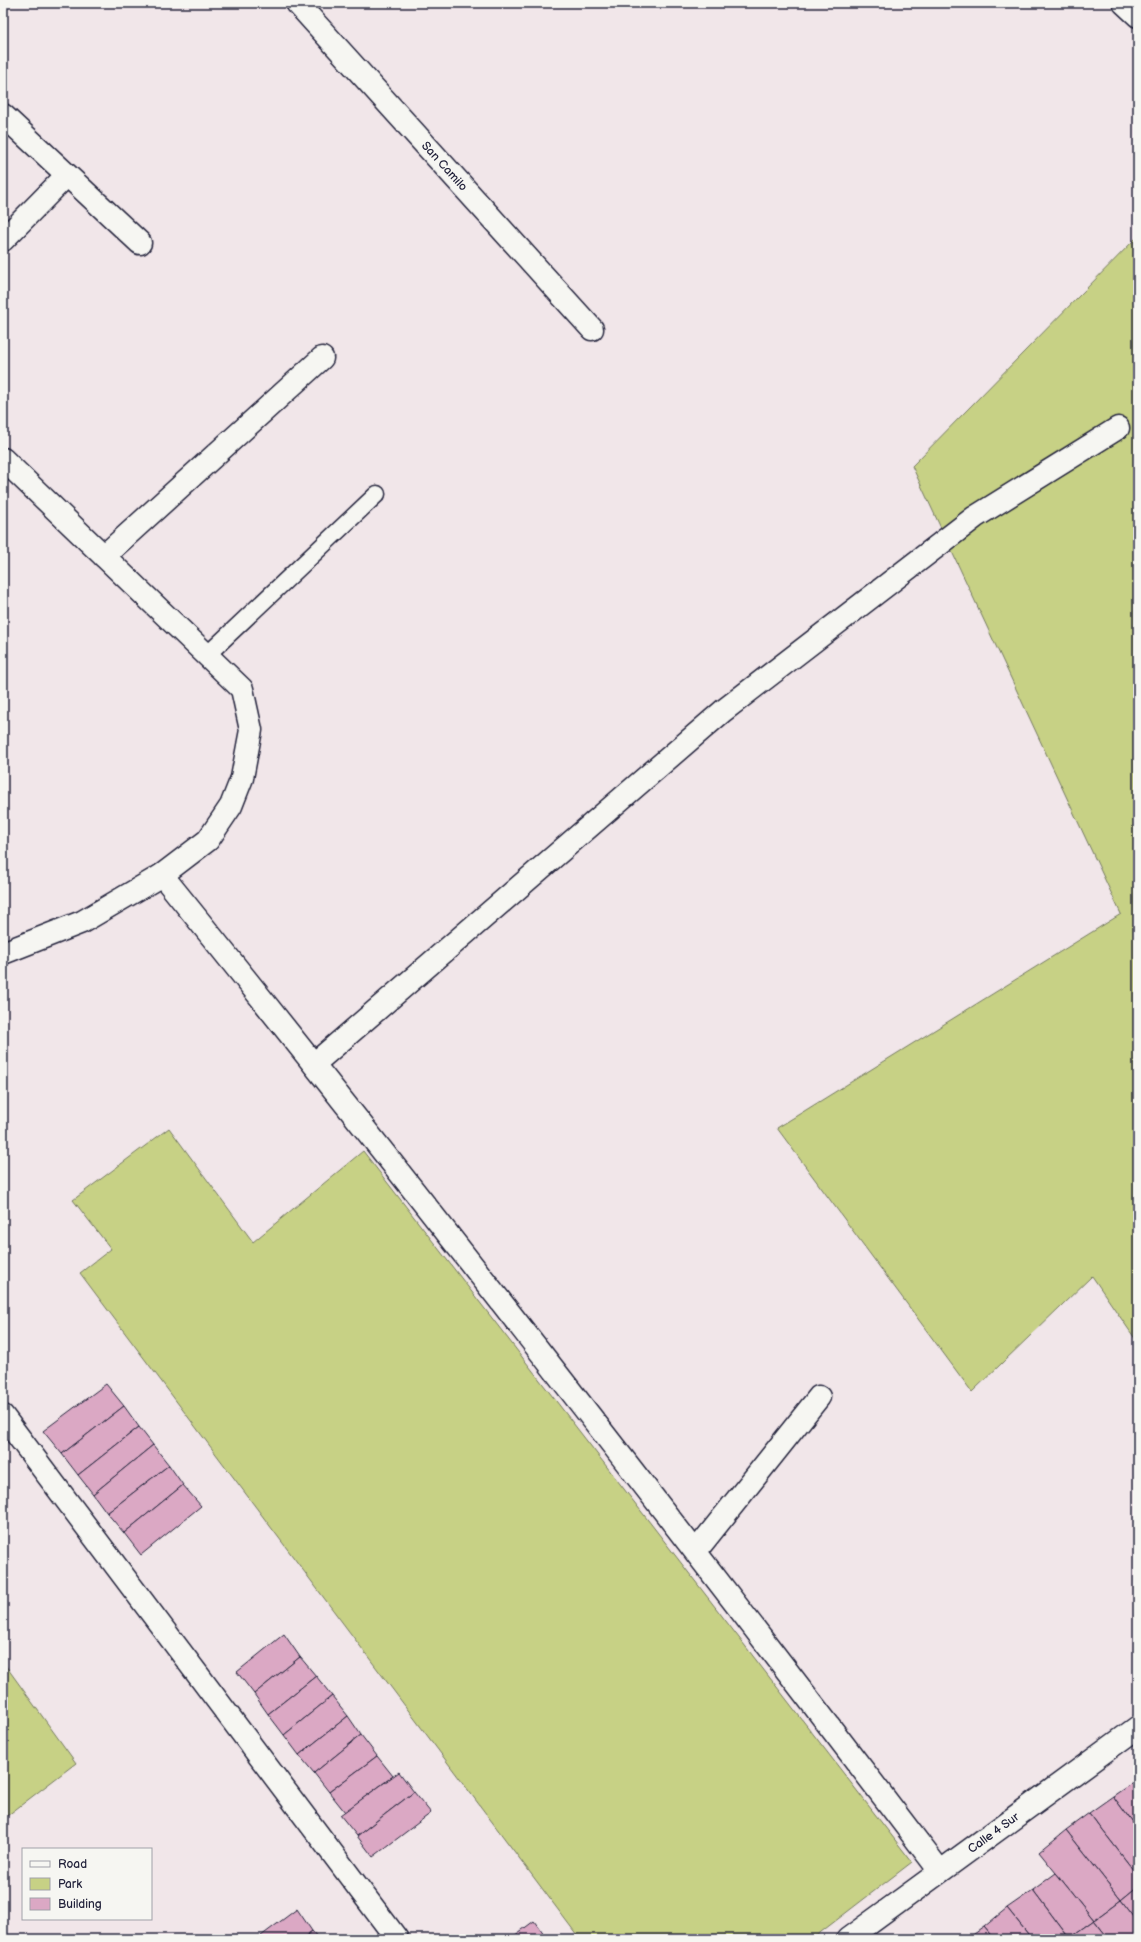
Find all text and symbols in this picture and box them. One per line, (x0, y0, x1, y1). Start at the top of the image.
street label: San Camilo (418, 138, 471, 194)
street label: Calle 4 Sur (965, 1809, 1022, 1856)
legend (22, 1848, 152, 1920)
text: Road (58, 1857, 87, 1872)
text: Park (58, 1877, 82, 1892)
text: Building (58, 1897, 102, 1912)

